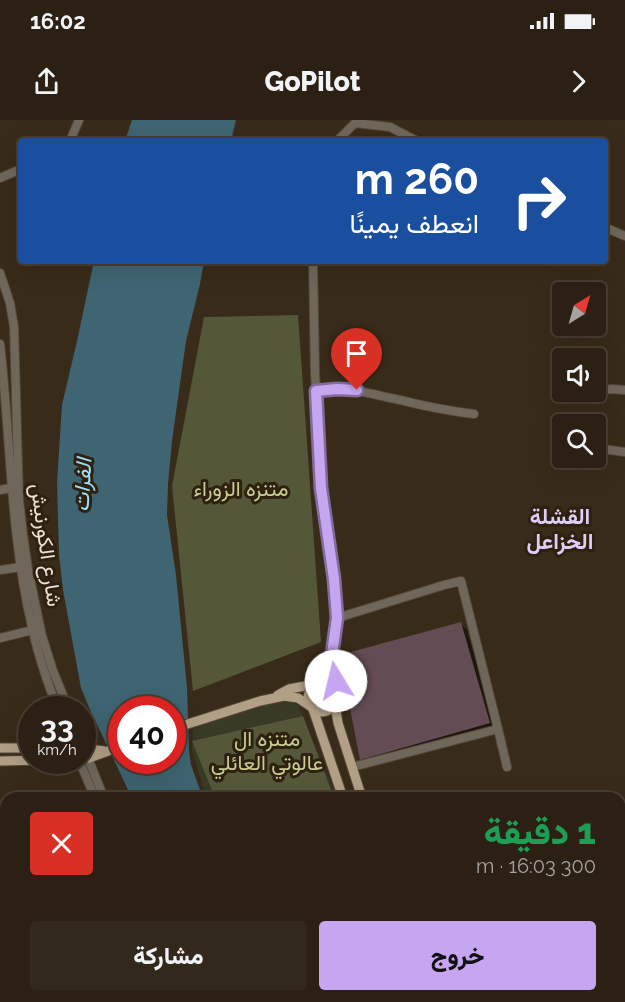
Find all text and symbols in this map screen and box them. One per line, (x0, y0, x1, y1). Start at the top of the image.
text: 16:02 (30, 8, 86, 34)
icon: share (30, 65, 63, 98)
icon: forward (562, 65, 595, 98)
text: GoPilot (264, 66, 361, 97)
text: 260 m (355, 155, 479, 204)
icon: right (500, 162, 578, 240)
text: انعطف يمينًا (350, 208, 479, 239)
north arrow (552, 282, 606, 336)
map controls (552, 282, 606, 468)
pin (331, 328, 382, 390)
icon: arrive (340, 337, 373, 370)
button: sound (552, 348, 606, 402)
button: search (552, 414, 606, 468)
water label: الفرات (68, 455, 98, 513)
park label: متنزه الزوراء (193, 476, 289, 502)
street label: شارع الكورنيش (24, 482, 67, 608)
district label: القشلة الخزاعل (527, 503, 593, 555)
position arrow (304, 649, 368, 713)
speed limit sign: 40 (108, 696, 186, 774)
text: 33 (40, 710, 74, 745)
park label: متنزه ال عالوتي العائلي (211, 726, 323, 780)
text: km/h (37, 741, 77, 759)
text: 1 دقيقة (484, 810, 596, 852)
button: close (30, 812, 93, 875)
text: 300 m · 16:03 (476, 854, 596, 878)
button: مشاركة (30, 921, 307, 990)
button: خروج (319, 921, 596, 990)

